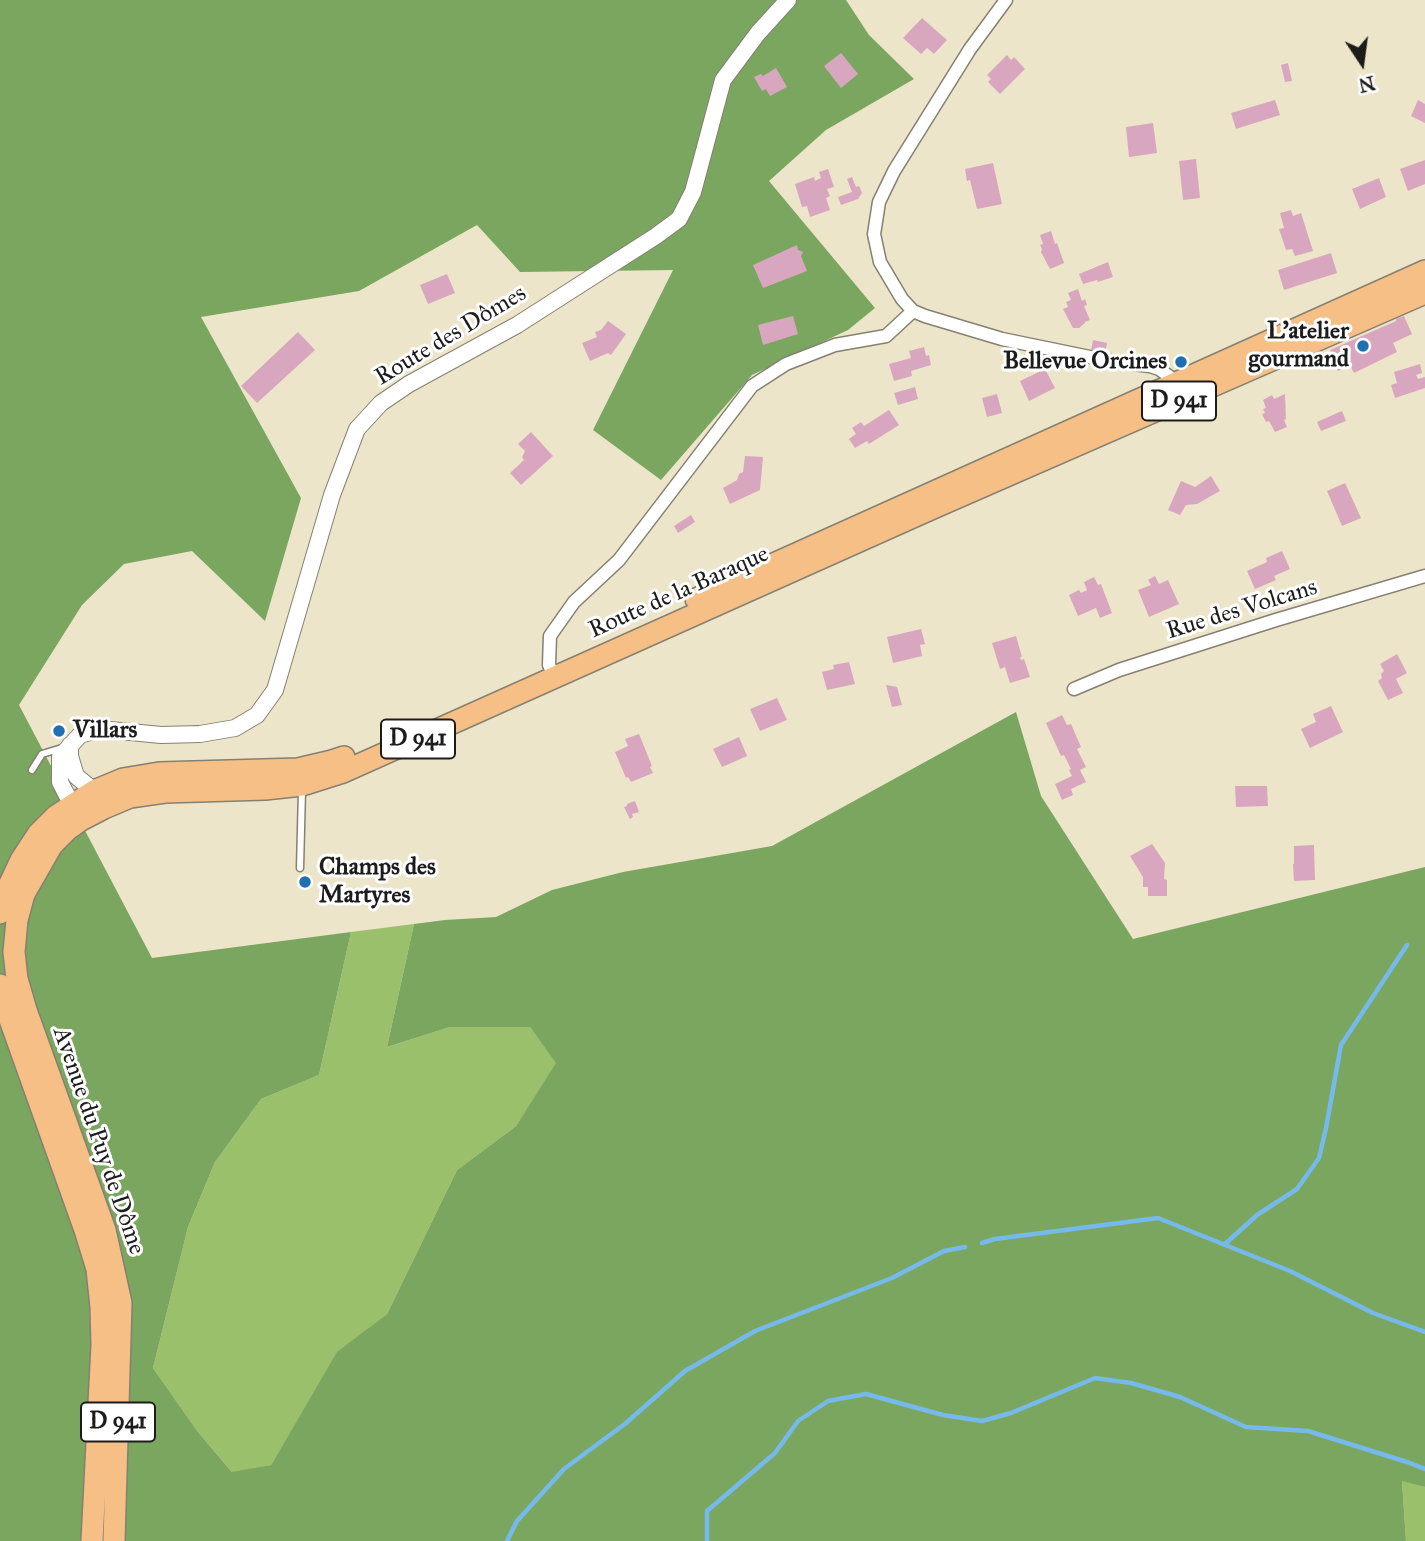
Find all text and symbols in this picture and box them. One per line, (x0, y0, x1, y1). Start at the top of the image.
north arrow (1327, 28, 1397, 98)
text: N (1356, 71, 1377, 97)
street label: Route des Dômes (370, 280, 532, 392)
place label: L'atelier gourmand (1248, 318, 1349, 374)
marker: L'atelier gourmand (1355, 338, 1371, 354)
place label: Bellevue Orcines (1003, 348, 1167, 376)
marker: Bellevue Orcines (1173, 354, 1189, 370)
road number: D 941 (1142, 382, 1216, 420)
street label: Route de la Baraque (585, 540, 773, 646)
street label: Rue des Volcans (1163, 573, 1321, 647)
place label: Villars (73, 717, 137, 745)
road number: D 941 (381, 720, 455, 758)
marker: Villars (51, 723, 67, 739)
place label: Champs des Martyres (319, 854, 436, 910)
marker: Champs des Martyres (297, 874, 313, 890)
street label: Avenue du Puy de Dôme (46, 1024, 150, 1258)
road number: D 941 (81, 1402, 155, 1442)

